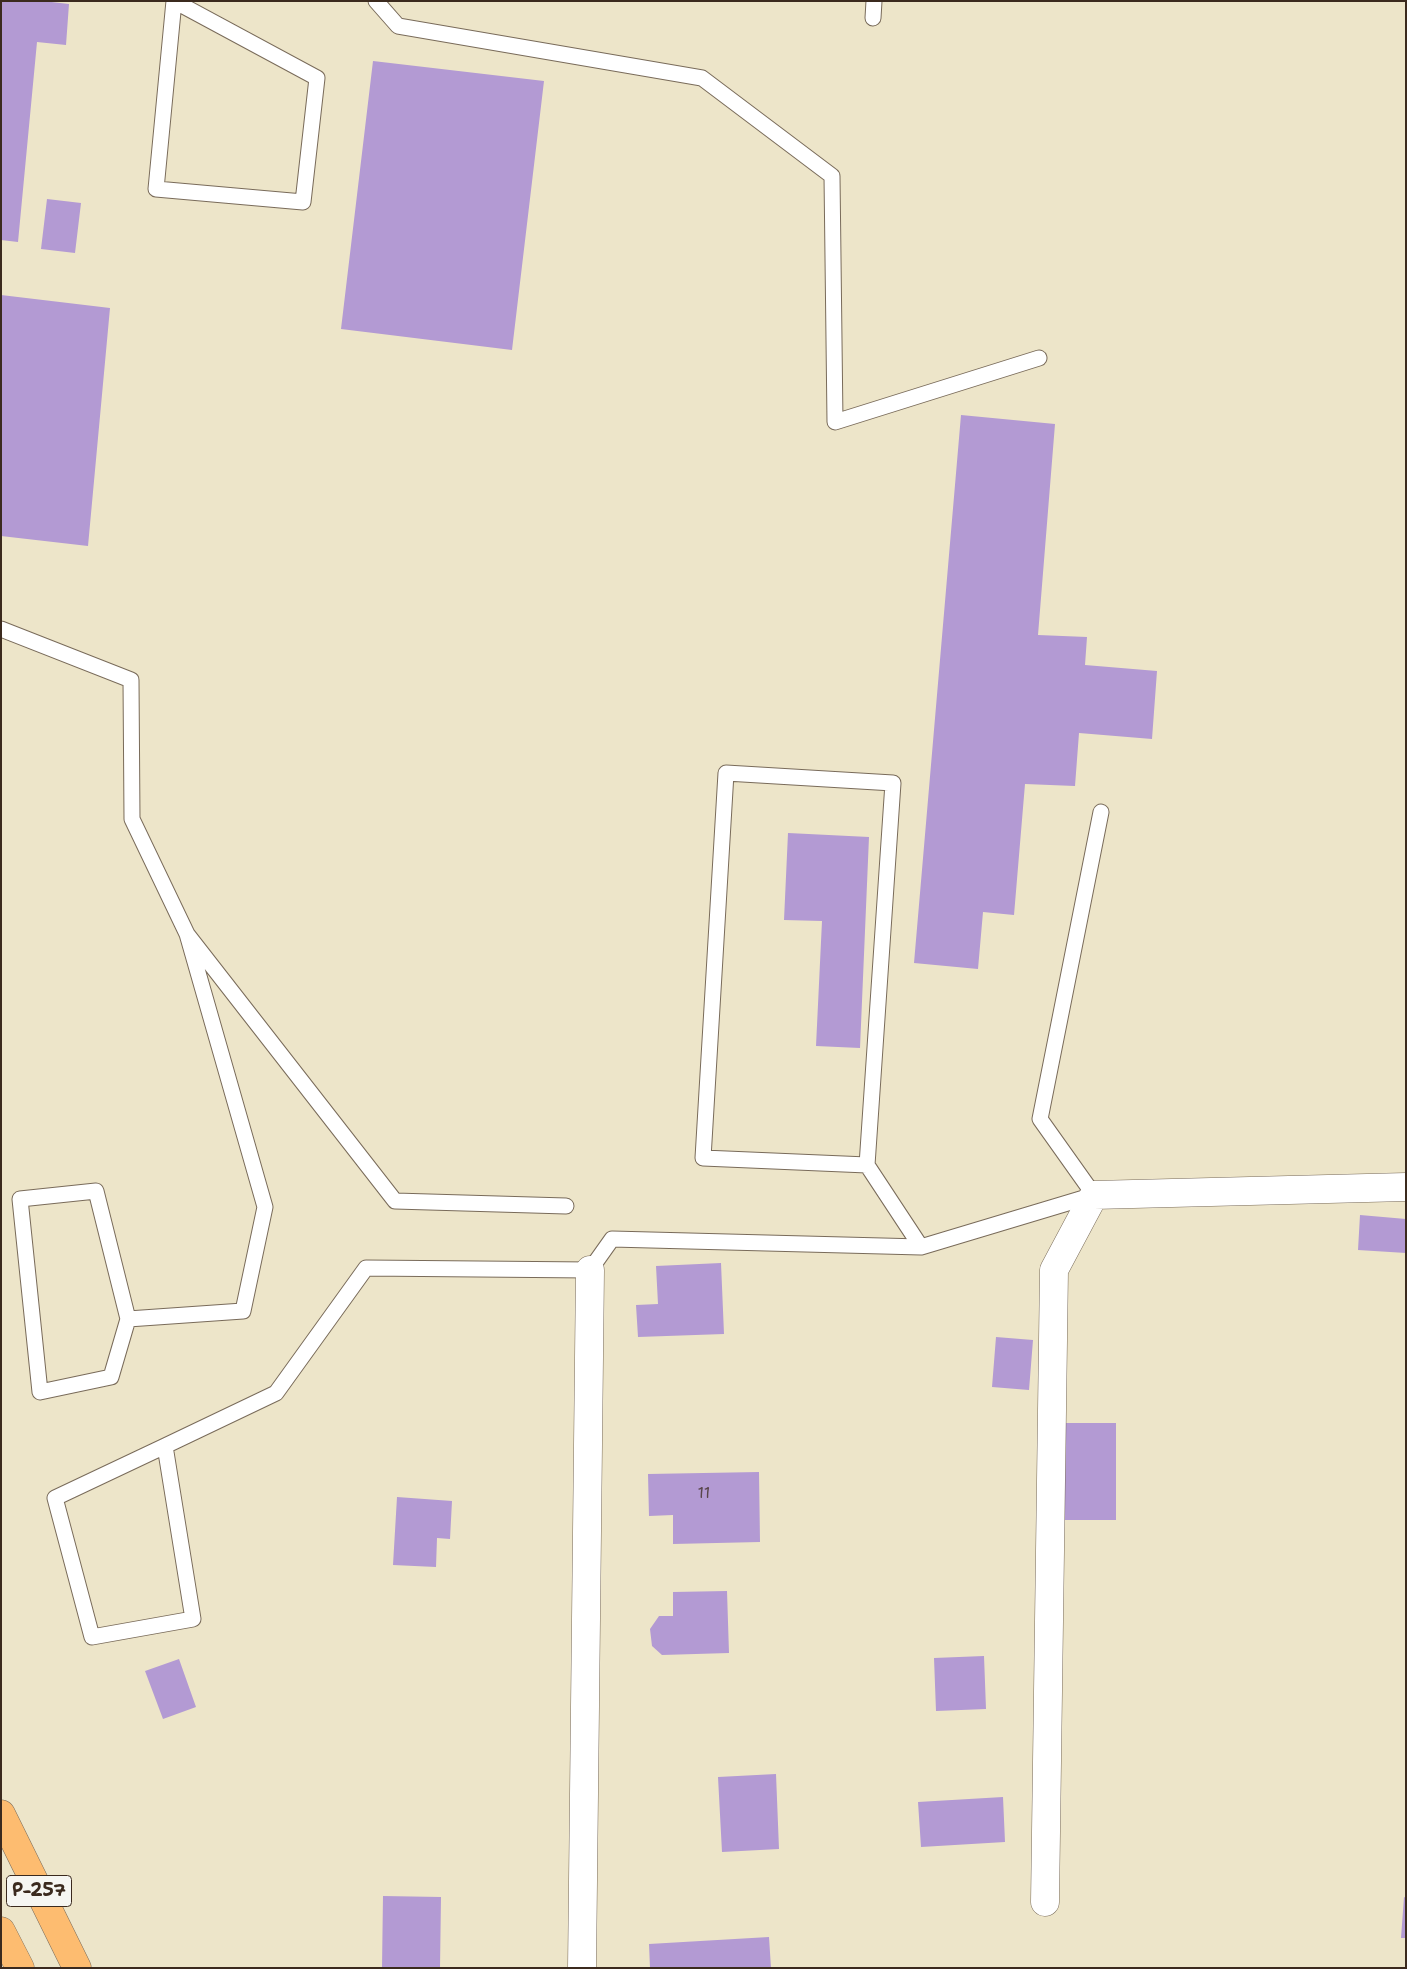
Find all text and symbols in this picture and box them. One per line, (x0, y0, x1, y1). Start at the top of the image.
house number: 11 (698, 1484, 710, 1504)
road number: Р-257 (6, 1875, 72, 1906)

